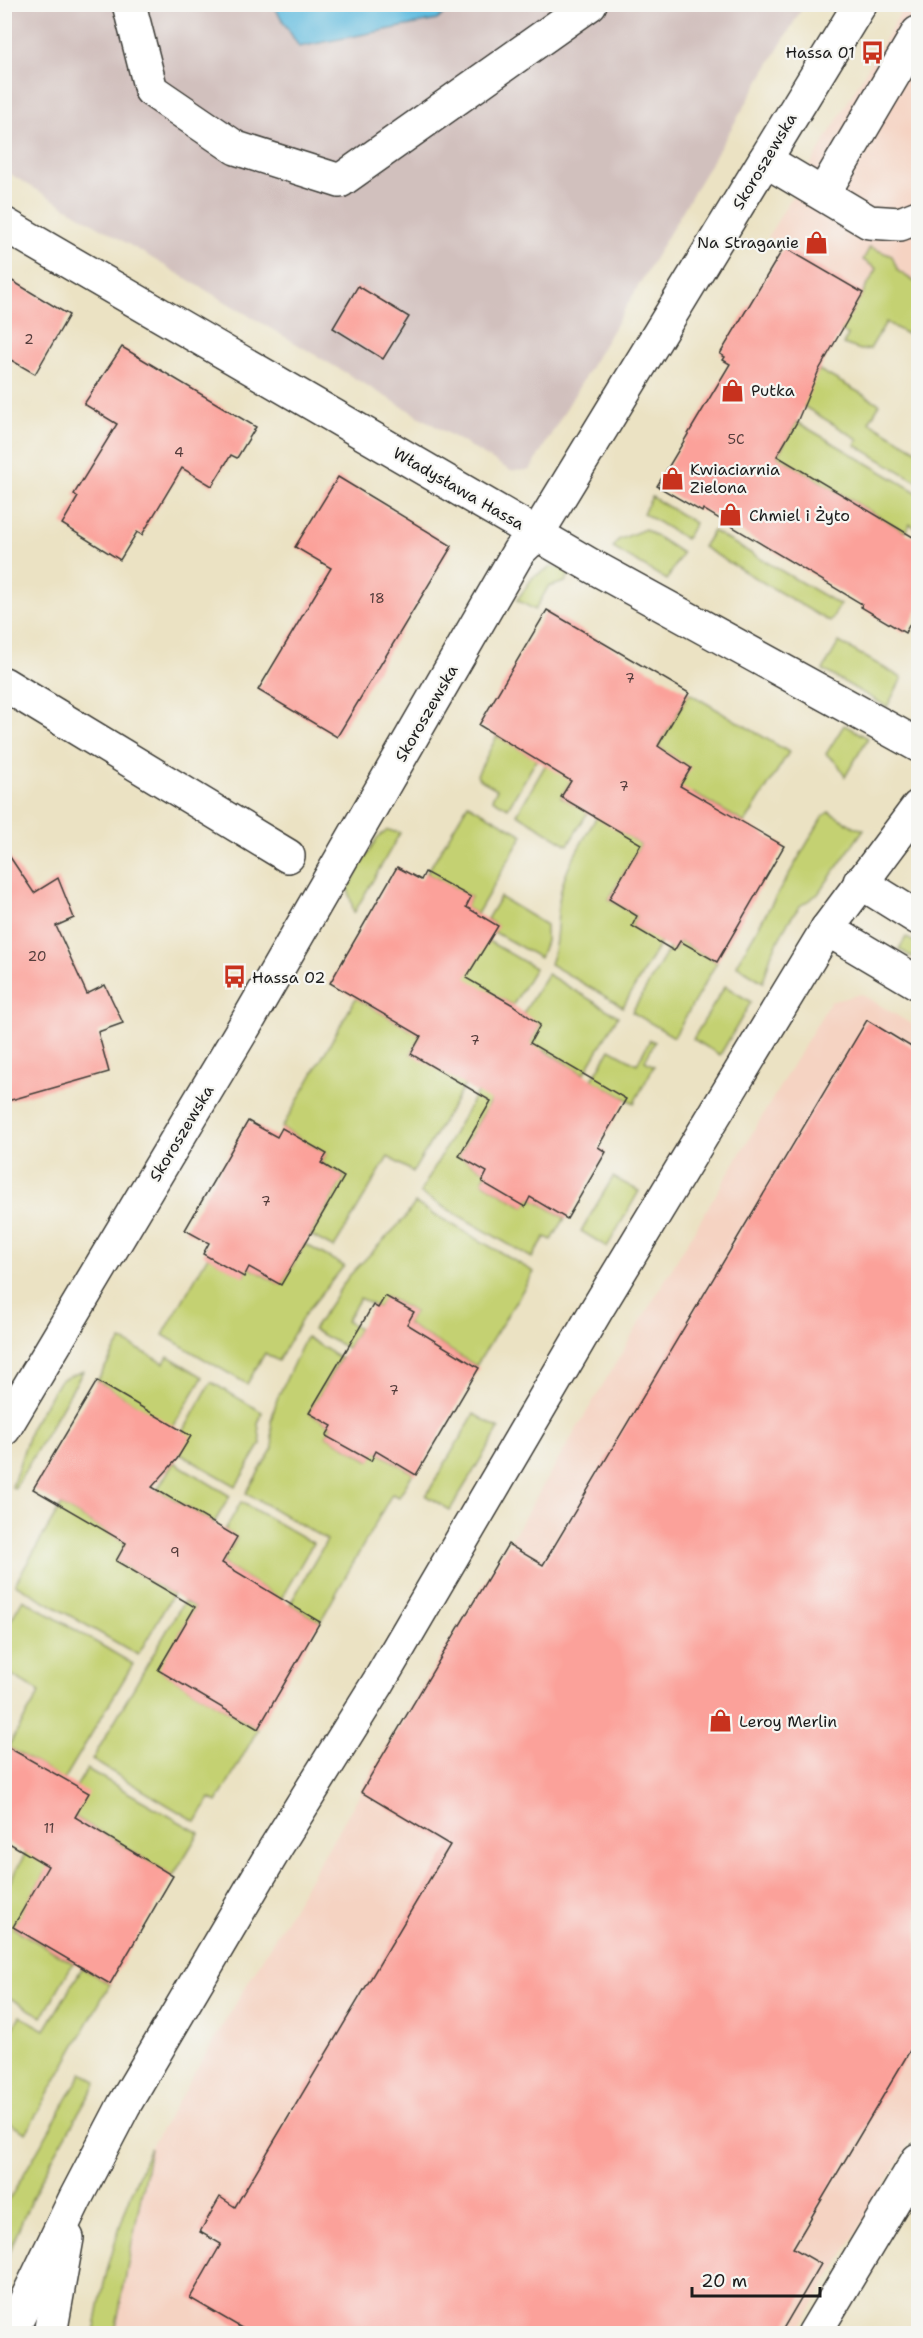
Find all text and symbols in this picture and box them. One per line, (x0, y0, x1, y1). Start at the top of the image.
bus stop icon: Hassa 01 (860, 39, 886, 65)
place label: Hassa 01 (785, 42, 855, 63)
street label: Skoroszewska (727, 109, 801, 213)
shop icon: Na Straganie (804, 229, 830, 255)
place label: Na Straganie (697, 232, 799, 253)
house number: 2 (24, 330, 34, 348)
shop icon: Putka (720, 377, 746, 403)
place label: Putka (751, 380, 795, 401)
house number: 5C (727, 430, 745, 448)
street label: Władysława Hassa (389, 442, 528, 535)
house number: 4 (174, 443, 184, 461)
place label: Kwiaciarnia Zielona (690, 459, 780, 498)
shop icon: Kwiaciarnia Zielona (659, 465, 685, 491)
shop icon: Chmiel i Żyto (718, 502, 744, 528)
place label: Chmiel i Żyto (749, 505, 850, 526)
house number: 18 (369, 589, 385, 607)
street label: Skoroszewska (390, 661, 463, 766)
house number: 7 (625, 669, 635, 687)
house number: 7 (619, 777, 629, 795)
house number: 20 (27, 947, 47, 965)
bus stop icon: Hassa 02 (221, 964, 247, 990)
place label: Hassa 02 (252, 967, 326, 988)
house number: 7 (470, 1031, 480, 1049)
street label: Skoroszewska (144, 1081, 218, 1185)
house number: 7 (261, 1192, 271, 1210)
house number: 7 (389, 1381, 399, 1399)
house number: 9 (170, 1543, 180, 1561)
shop icon: Leroy Merlin (708, 1708, 734, 1734)
place label: Leroy Merlin (739, 1711, 837, 1732)
house number: 11 (43, 1819, 55, 1837)
scale bar (692, 2260, 820, 2298)
text: 20 m (701, 2269, 747, 2293)

